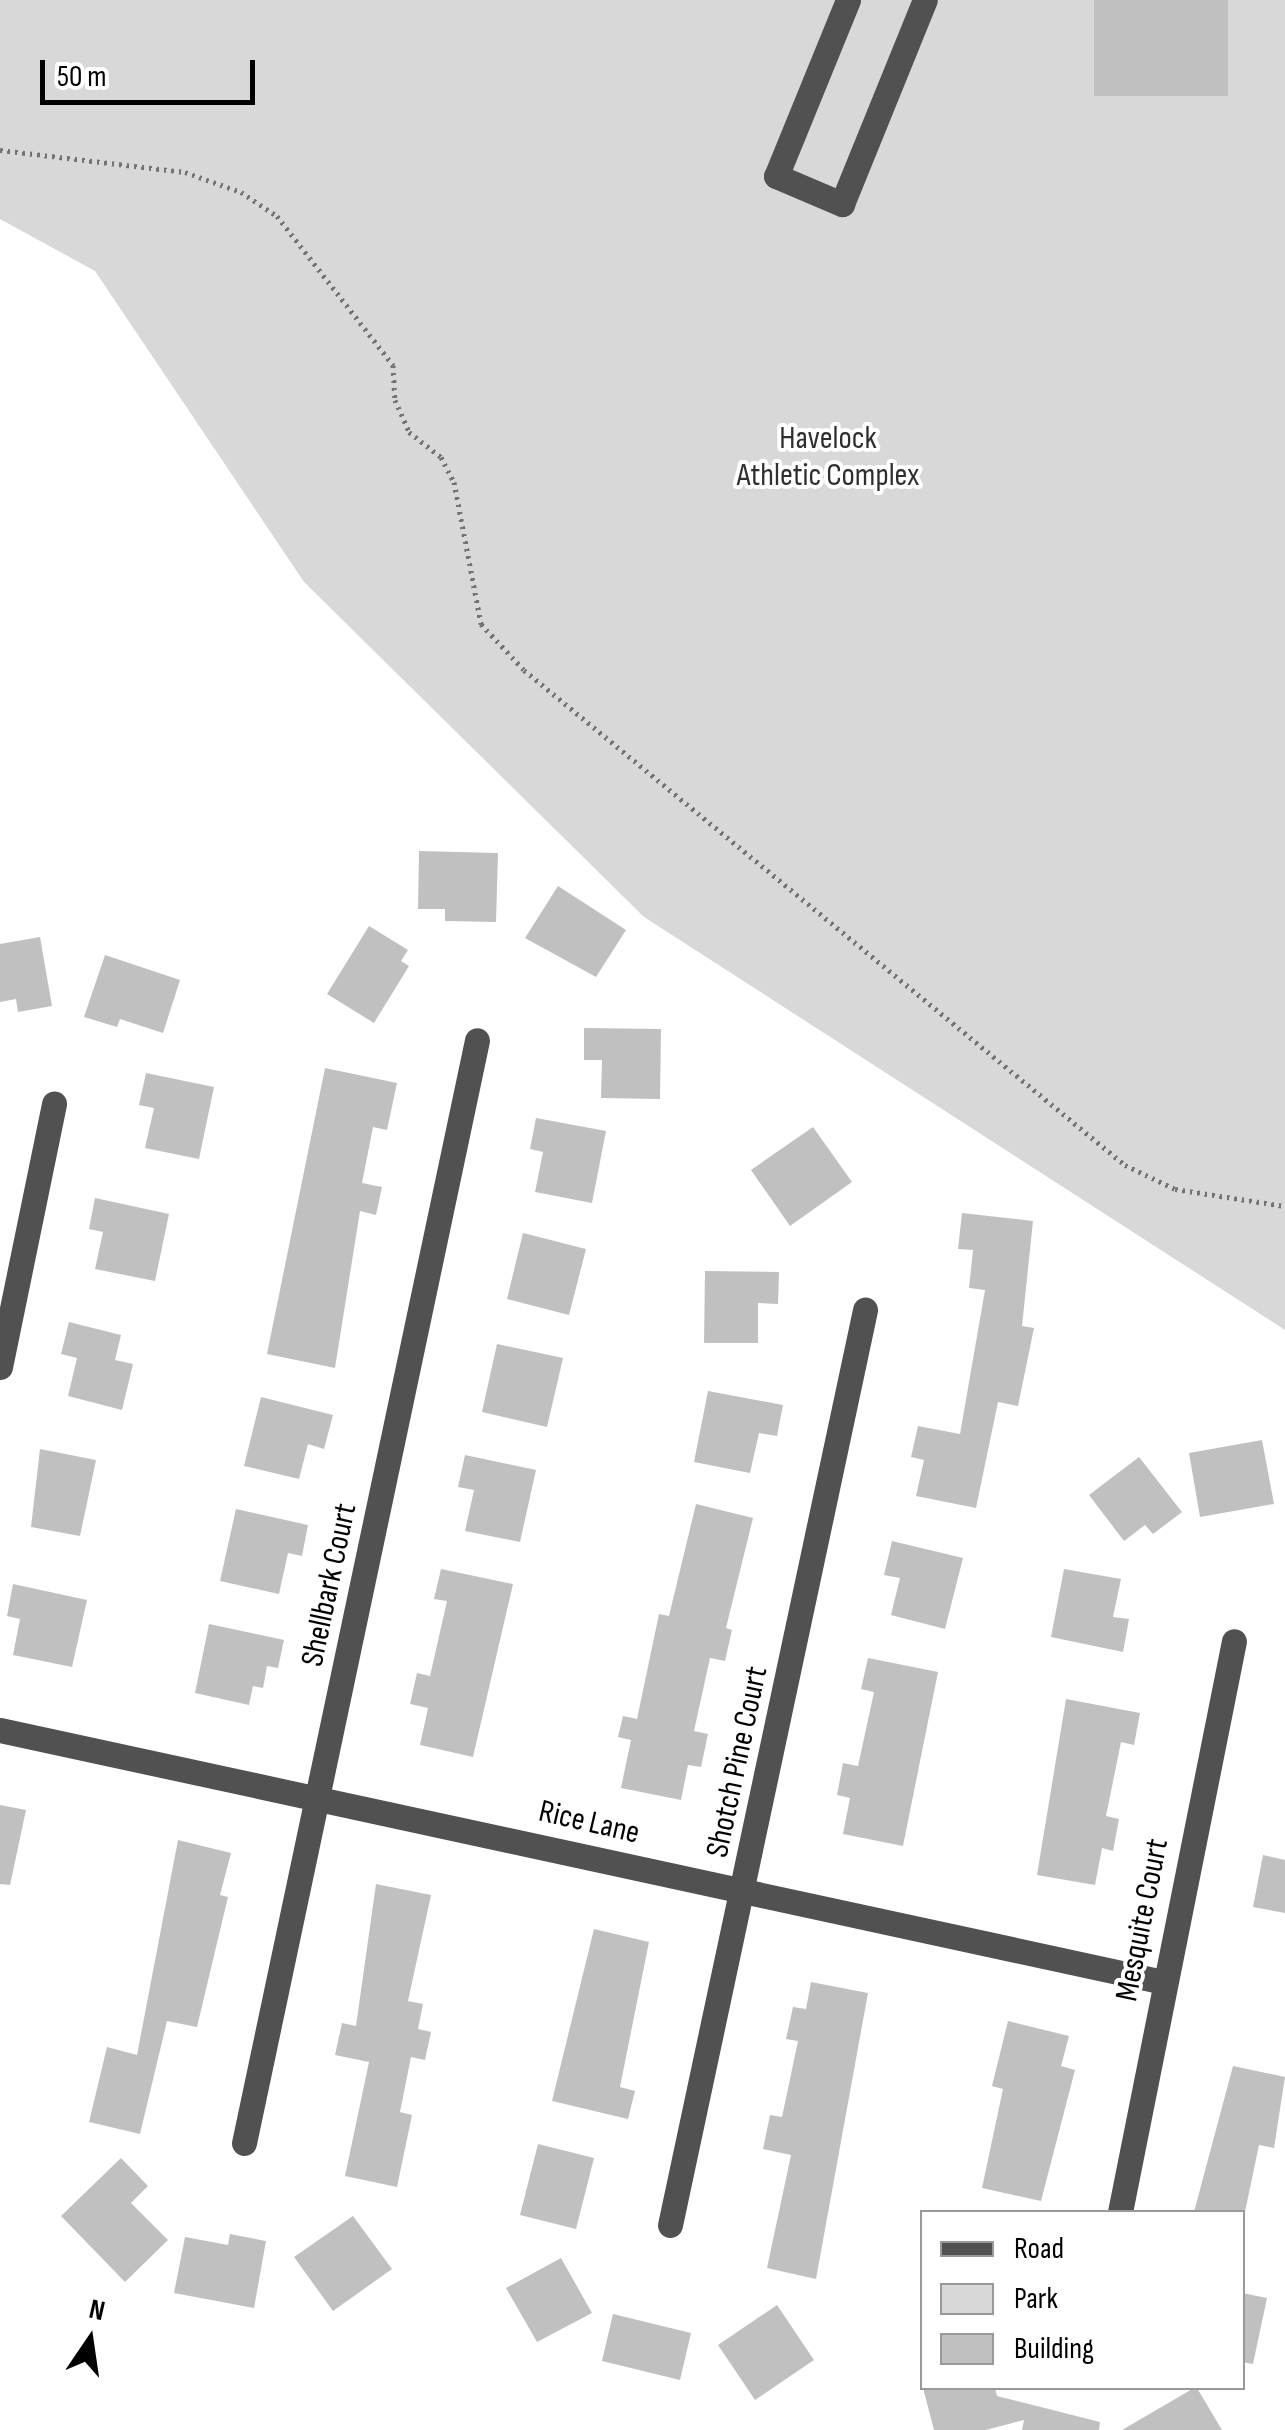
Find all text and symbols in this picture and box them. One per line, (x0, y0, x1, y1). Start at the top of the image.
scale bar (45, 40, 260, 102)
text: 50 m (57, 59, 106, 95)
park label: Havelock Athletic Complex (737, 421, 919, 496)
street label: Shellbark Court (294, 1500, 366, 1670)
street label: Shotch Pine Court (699, 1663, 777, 1861)
street label: Rice Lane (535, 1793, 643, 1853)
street label: Mesquite Court (1108, 1836, 1178, 2004)
legend (920, 2210, 1245, 2390)
text: Road (1014, 2231, 1064, 2267)
text: Park (1014, 2281, 1058, 2317)
north arrow (40, 2290, 140, 2390)
text: N (86, 2293, 108, 2328)
text: Building (1014, 2331, 1094, 2367)

